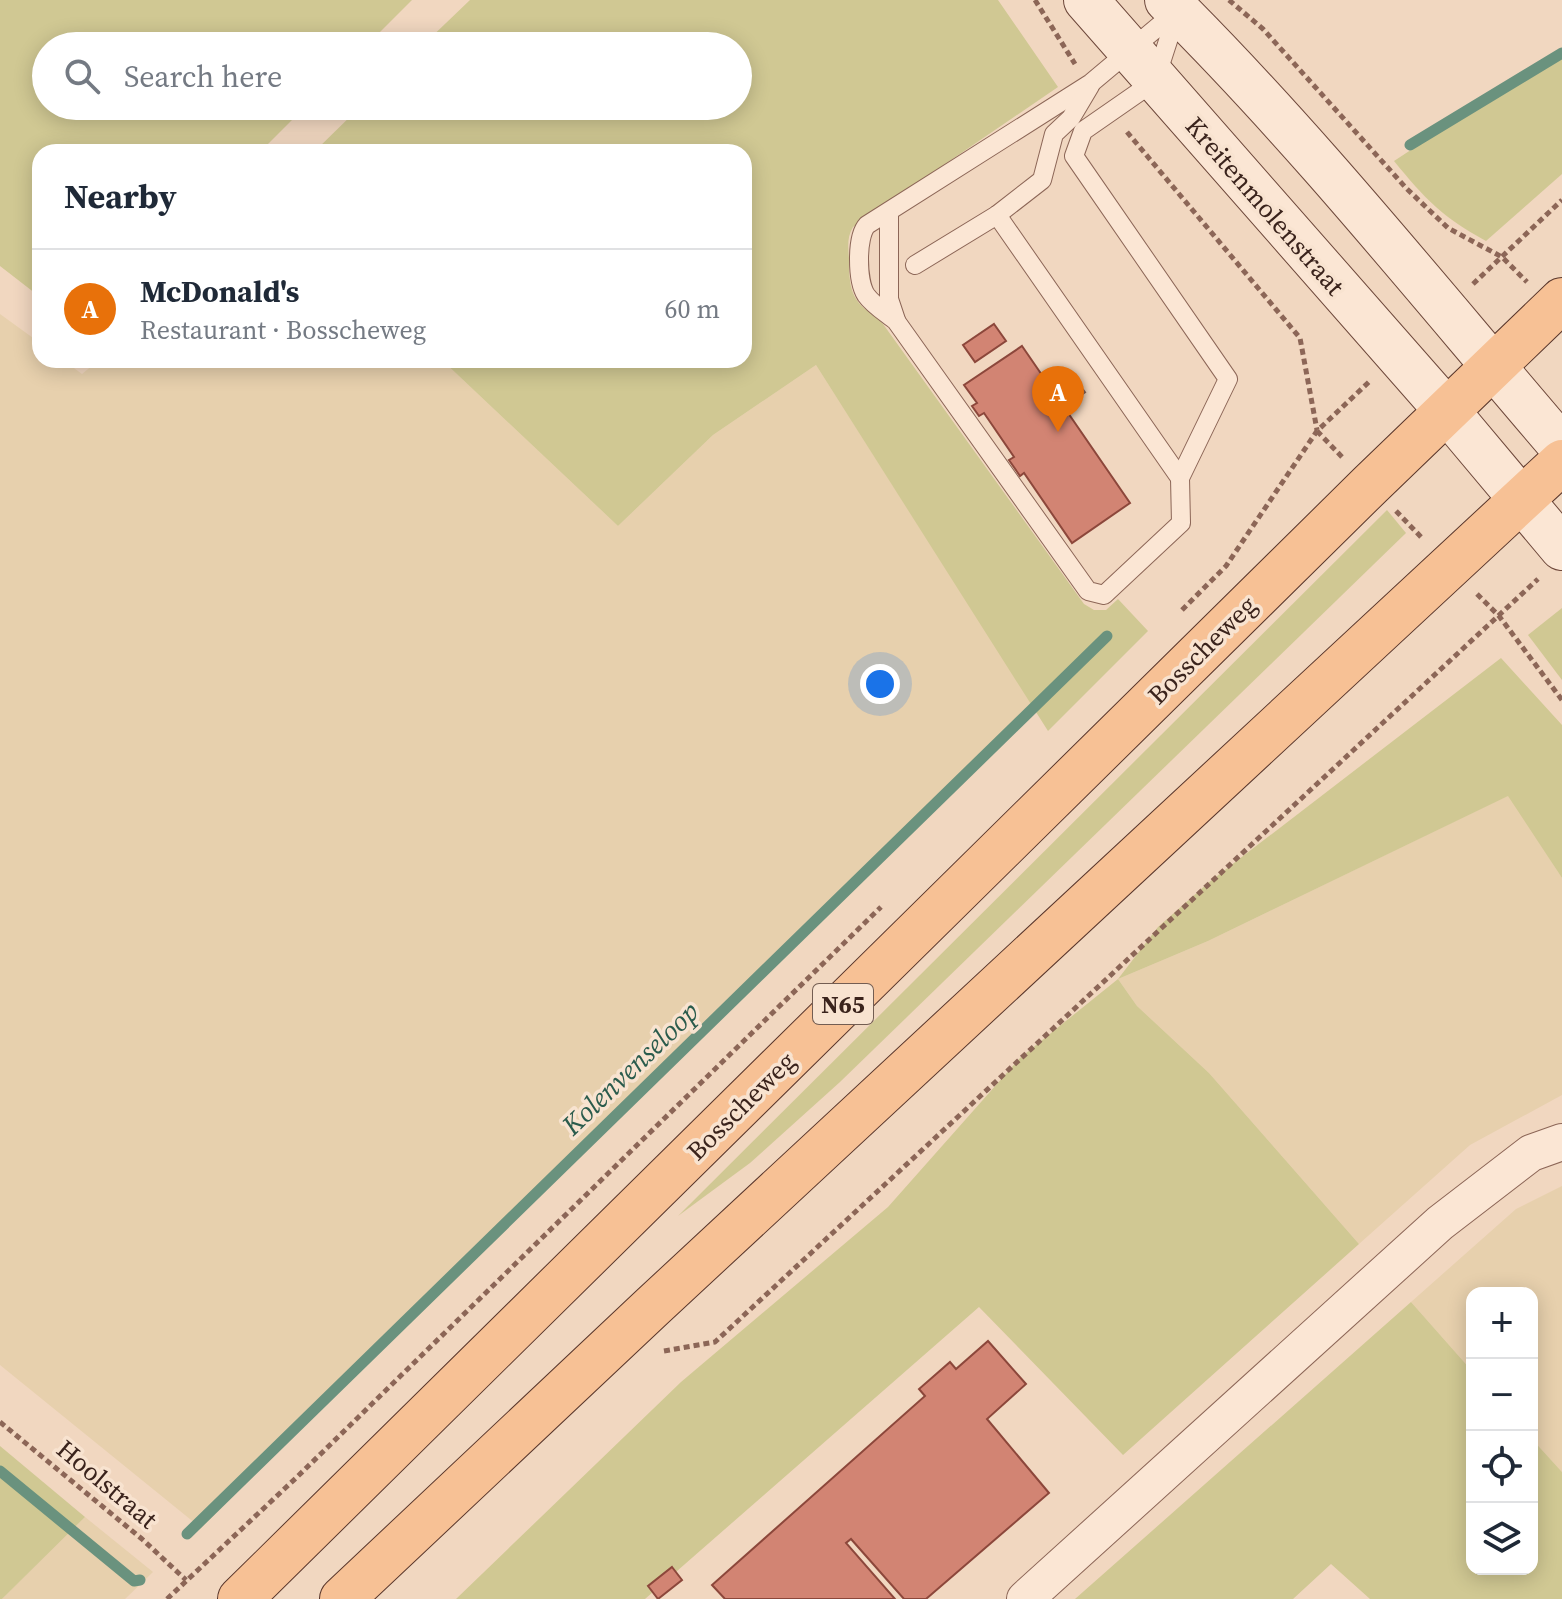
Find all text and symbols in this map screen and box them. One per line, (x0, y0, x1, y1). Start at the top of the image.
search box (32, 32, 752, 120)
icon: search (60, 54, 104, 98)
text: Search here (124, 56, 282, 97)
street label: Kreitenmolenstraat (1177, 109, 1353, 304)
text: Nearby (64, 173, 177, 219)
text: McDonald's (140, 271, 299, 312)
text: A (81, 291, 99, 327)
text: 60 m (665, 291, 720, 327)
text: Restaurant · Bosscheweg (140, 312, 426, 348)
pin: A (1032, 366, 1084, 432)
street label: Bosscheweg (1140, 588, 1264, 712)
your location (860, 664, 900, 704)
road number: N65 (813, 984, 873, 1024)
water label: Kolenvenseloop (552, 993, 707, 1144)
street label: Bosscheweg (679, 1044, 803, 1168)
map controls (1466, 1287, 1538, 1575)
button: + (1466, 1287, 1538, 1359)
button: − (1466, 1359, 1538, 1431)
street label: Hoolstraat (49, 1431, 165, 1537)
button: locate (1466, 1431, 1538, 1503)
button: layers (1466, 1503, 1538, 1575)

